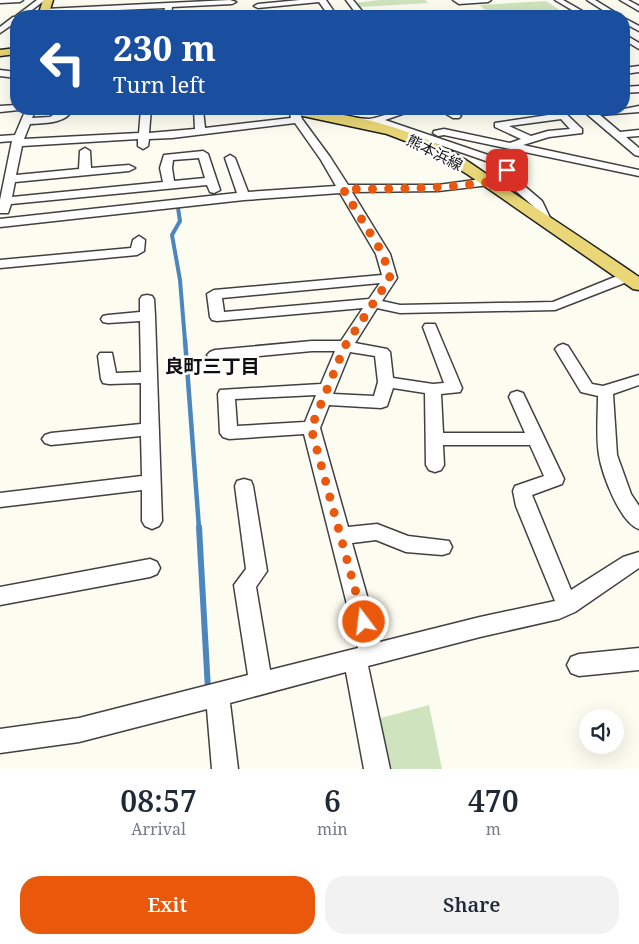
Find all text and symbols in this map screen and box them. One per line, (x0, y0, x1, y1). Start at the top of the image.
text: 230 m (113, 24, 216, 71)
icon: left (30, 30, 95, 95)
text: Turn left (113, 69, 205, 99)
street label: 熊本浜線 (404, 129, 466, 175)
pin (486, 149, 528, 191)
icon: arrive (493, 156, 521, 184)
district label: 良町三丁目 (164, 353, 260, 379)
position arrow (337, 595, 389, 647)
map controls (579, 709, 624, 754)
button: sound (579, 709, 624, 754)
text: 08:57 (120, 780, 197, 821)
text: 6 (324, 780, 341, 821)
text: 470 (468, 780, 519, 821)
text: Arrival (131, 818, 186, 840)
text: min (317, 818, 348, 840)
text: m (486, 818, 501, 840)
button: Exit (20, 876, 315, 934)
button: Share (325, 876, 619, 934)

